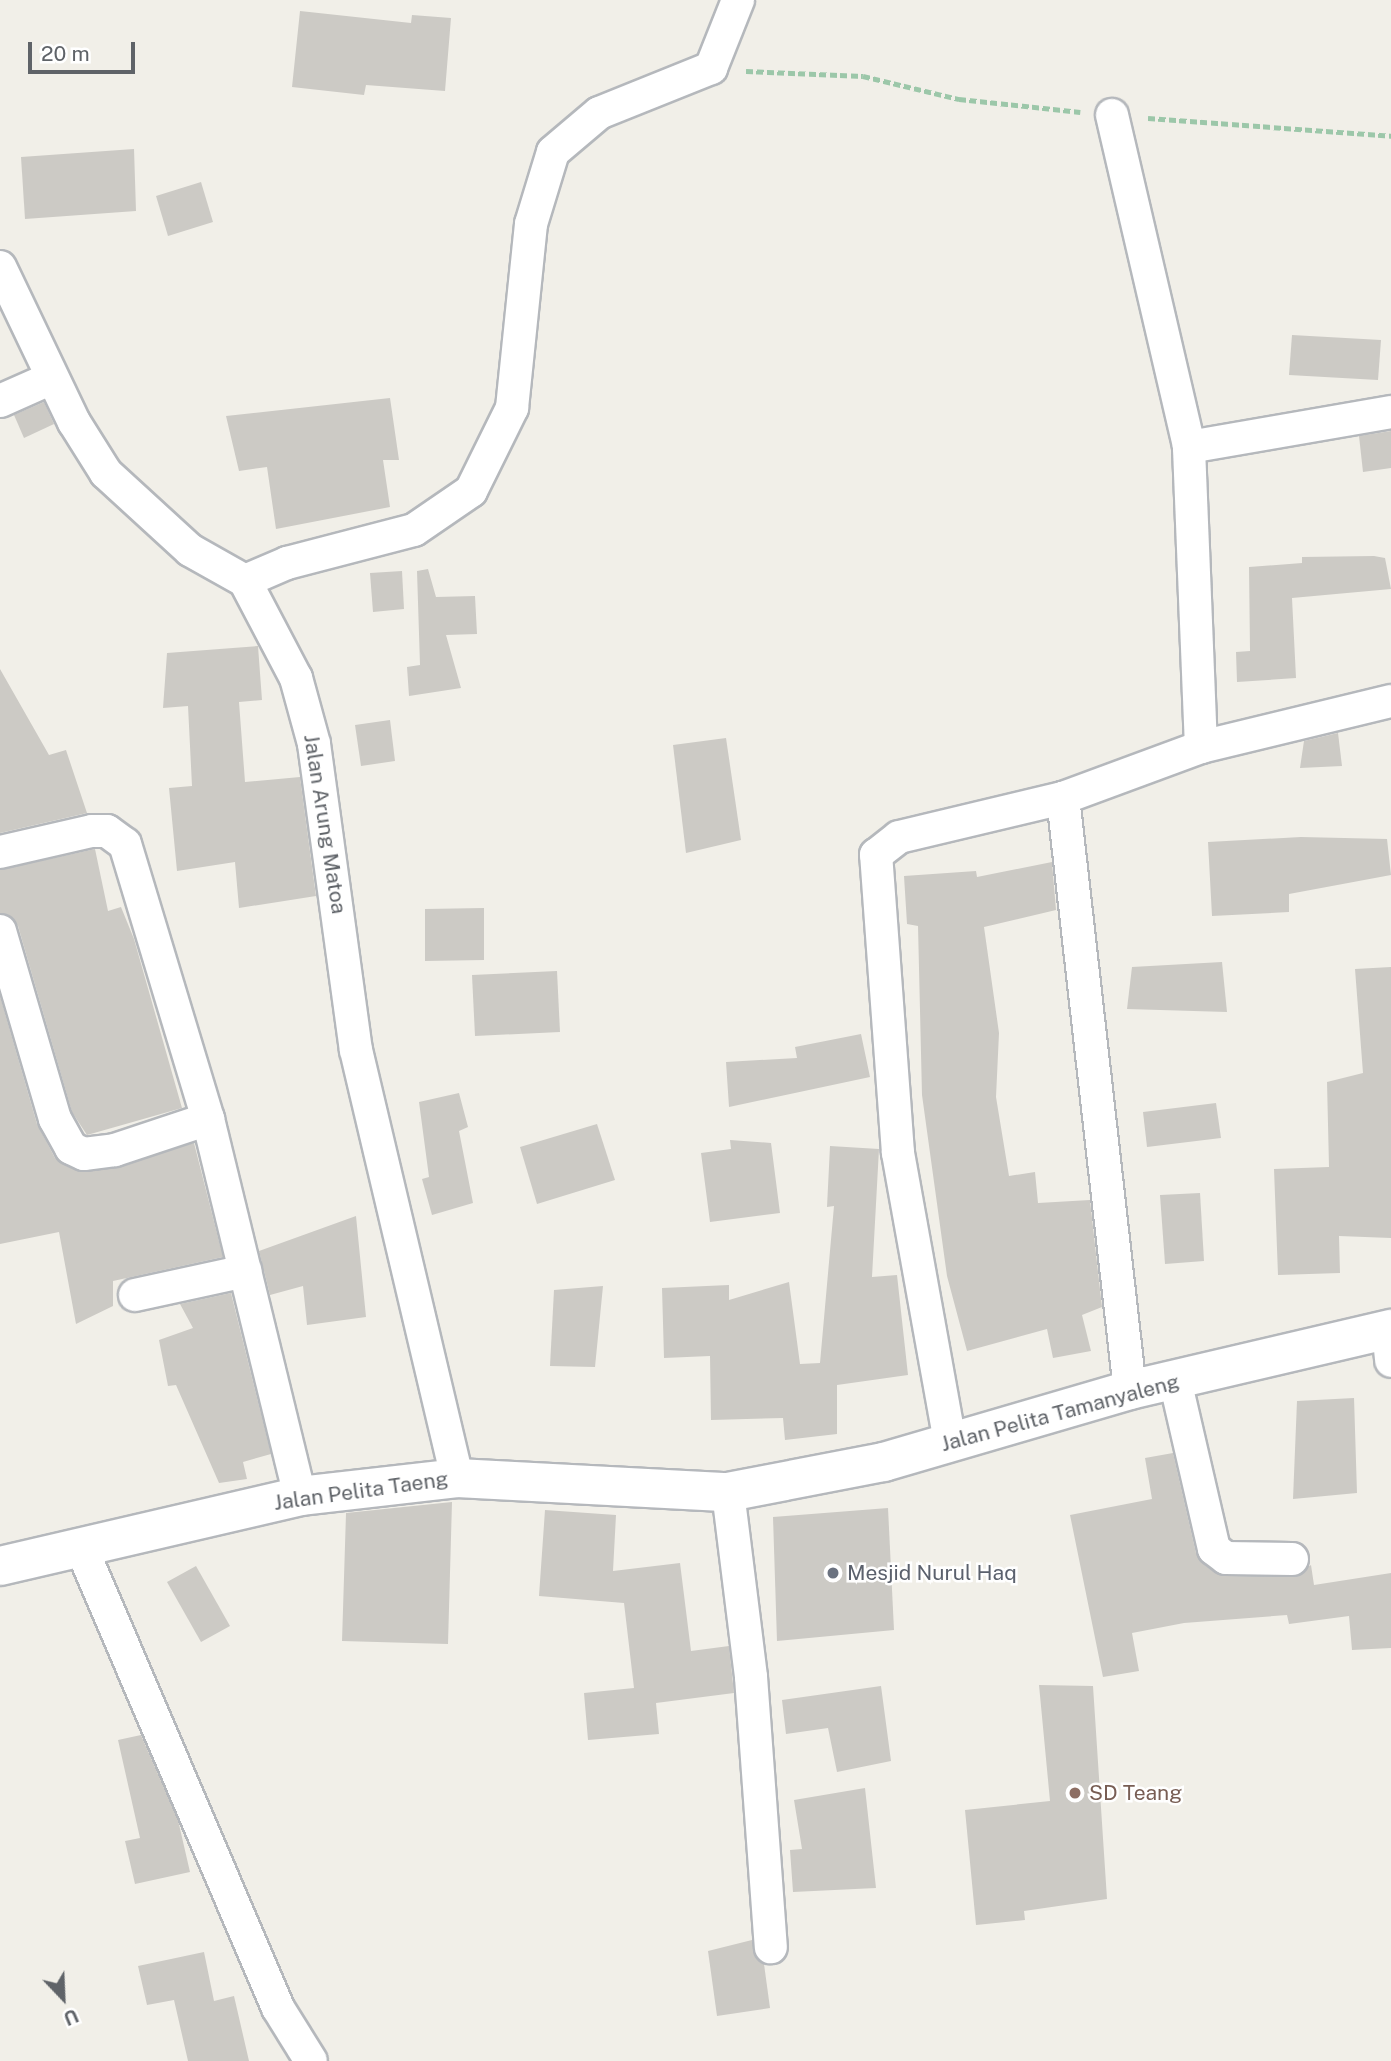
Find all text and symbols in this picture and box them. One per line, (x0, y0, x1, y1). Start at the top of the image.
scale bar (32, 28, 138, 72)
text: 20 m (41, 41, 90, 66)
street label: Jalan Arung Matoa (298, 732, 352, 916)
street label: Jalan Pelita Tamanyaleng (938, 1369, 1182, 1457)
street label: Jalan Pelita Taeng (272, 1466, 450, 1516)
place label: Mesjid Nurul Haq (847, 1560, 1017, 1586)
marker: Mesjid Nurul Haq (825, 1565, 841, 1581)
place label: SD Teang (1089, 1780, 1182, 1806)
marker: SD Teang (1067, 1785, 1083, 1801)
north arrow (28, 1963, 98, 2033)
text: U (61, 2005, 82, 2030)

